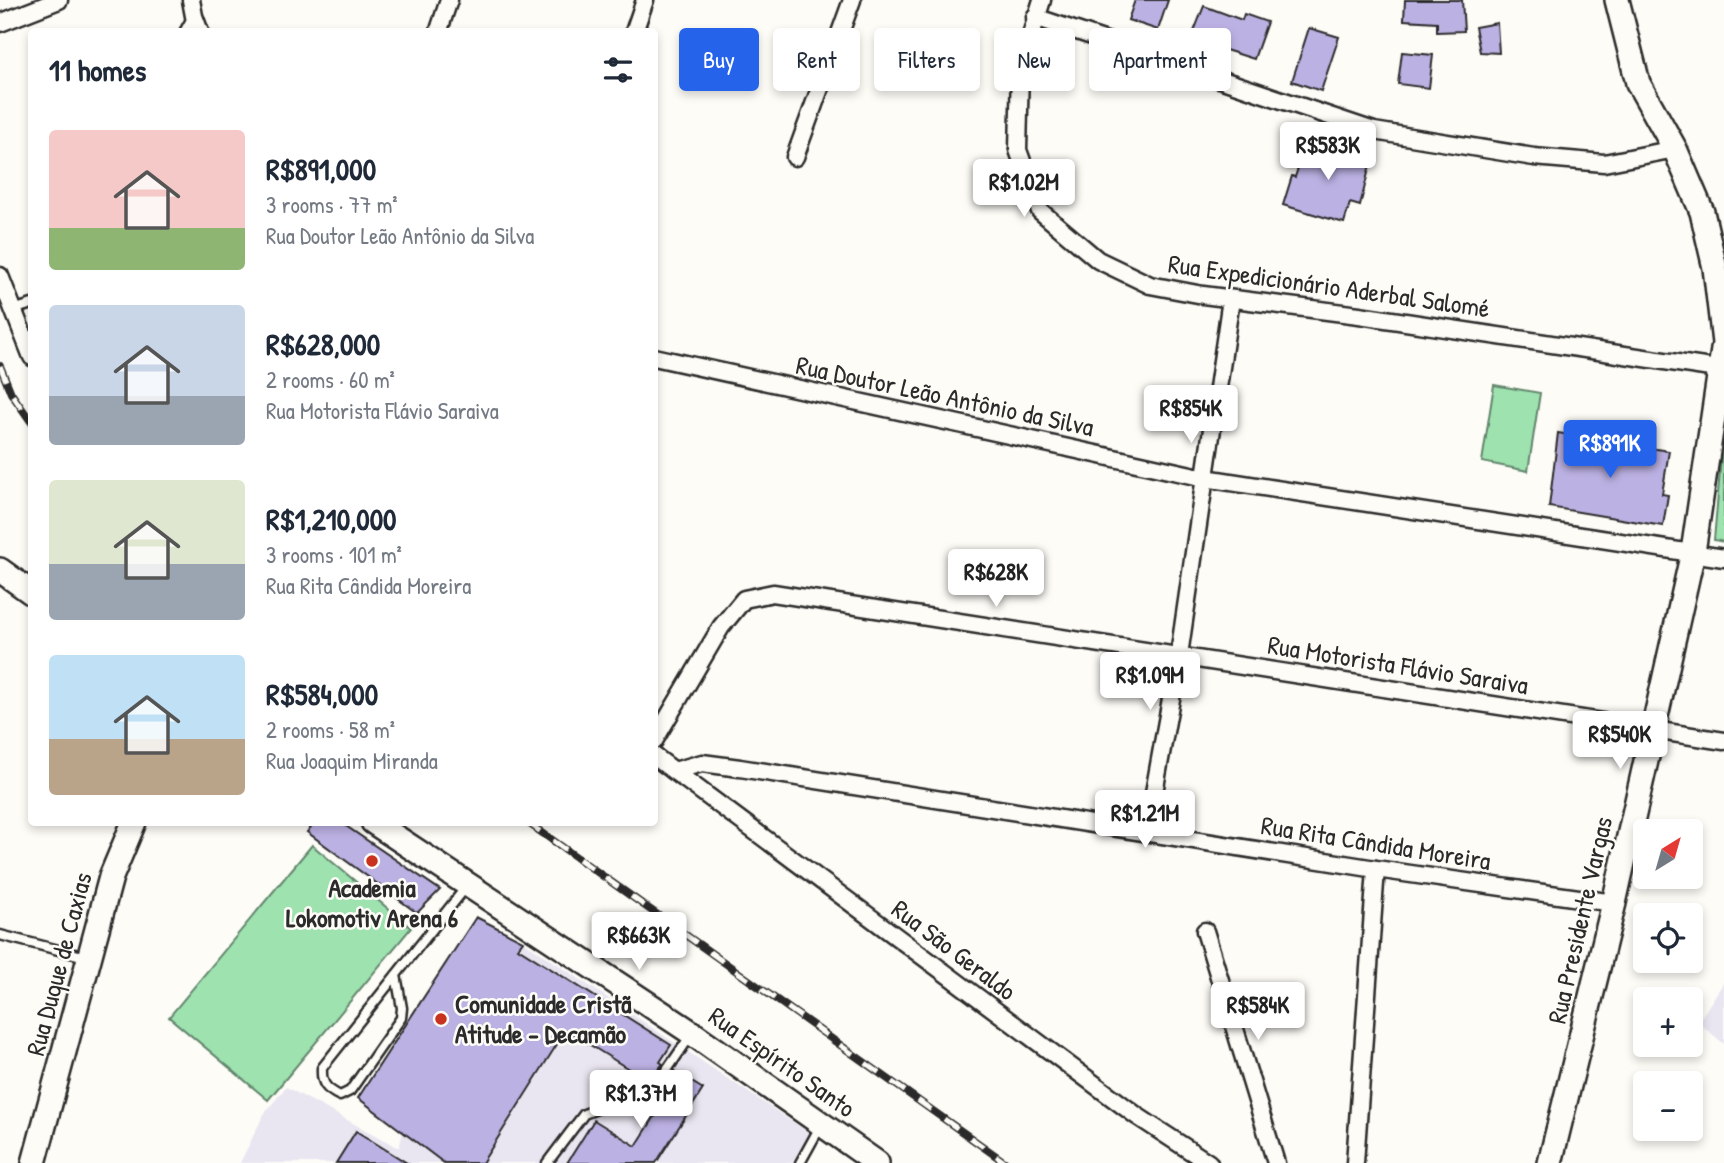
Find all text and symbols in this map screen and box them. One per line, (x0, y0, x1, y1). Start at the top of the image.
chip: Buy (679, 28, 759, 91)
chip: Rent (773, 28, 860, 91)
chip: Filters (874, 28, 980, 91)
chip: New (994, 28, 1075, 91)
chip: Apartment (1089, 28, 1231, 91)
text: 11 homes (49, 50, 146, 90)
icon: filters (599, 51, 637, 89)
pin: R$583K (1271, 122, 1385, 182)
text: R$583K (1296, 129, 1360, 160)
text: R$891,000 (266, 149, 376, 189)
icon: home (105, 158, 189, 242)
pin: R$1.02M (959, 160, 1089, 219)
text: R$1.02M (989, 166, 1059, 197)
text: 3 rooms · 77 m² (266, 189, 398, 220)
text: Rua Doutor Leão Antônio da Silva (266, 220, 534, 251)
street label: Rua Expedicionário Aderbal Salomé (1166, 246, 1492, 325)
text: R$628,000 (266, 324, 380, 364)
icon: home (105, 333, 189, 417)
street label: Rua Doutor Leão Antônio da Silva (793, 347, 1097, 444)
text: 2 rooms · 60 m² (266, 364, 395, 395)
pin: R$854K (1134, 386, 1248, 445)
text: R$854K (1160, 392, 1222, 423)
text: Rua Motorista Flávio Saraiva (266, 395, 499, 426)
pin: R$891K (1553, 420, 1667, 480)
text: R$891K (1580, 427, 1640, 458)
text: R$1,210,000 (266, 499, 397, 539)
icon: home (105, 508, 189, 592)
text: 3 rooms · 101 m² (266, 539, 402, 570)
pin: R$628K (939, 550, 1053, 609)
text: R$628K (964, 556, 1028, 587)
text: Rua Rita Cândida Moreira (266, 570, 471, 601)
street label: Rua Motorista Flávio Saraiva (1265, 627, 1531, 702)
pin: R$1.09M (1085, 652, 1215, 712)
text: R$1.09M (1116, 659, 1184, 690)
text: R$584,000 (266, 674, 378, 714)
icon: home (105, 683, 189, 767)
pin: R$540K (1563, 712, 1677, 771)
text: 2 rooms · 58 m² (266, 714, 395, 745)
text: R$540K (1589, 718, 1651, 749)
text: Rua Joaquim Miranda (266, 745, 438, 776)
pin: R$1.21M (1080, 790, 1210, 850)
text: R$1.21M (1111, 797, 1179, 828)
street label: Rua Rita Cândida Moreira (1259, 807, 1493, 878)
street label: Rua Presidente Vargas (1539, 813, 1620, 1027)
north arrow (1633, 819, 1703, 889)
map controls (1633, 819, 1703, 1141)
marker: Academia Lokomotiv Arena 6 (364, 853, 380, 869)
street label: Rua Duque de Caxias (17, 868, 100, 1059)
place label: Academia Lokomotiv Arena 6 (286, 870, 459, 935)
street label: Rua São Geraldo (885, 891, 1024, 1008)
button: locate (1633, 903, 1703, 973)
pin: R$663K (582, 912, 696, 972)
text: R$663K (608, 919, 670, 950)
pin: R$584K (1201, 982, 1315, 1042)
place label: Comunidade Cristã Atitude - Decamão (455, 986, 632, 1051)
button: + (1633, 987, 1703, 1057)
text: R$584K (1227, 989, 1289, 1020)
street label: Rua Espírito Santo (702, 998, 863, 1125)
marker: Comunidade Cristã Atitude - Decamão (433, 1011, 449, 1027)
pin: R$1.37M (576, 1070, 706, 1130)
button: − (1633, 1071, 1703, 1141)
text: R$1.37M (606, 1077, 676, 1108)

